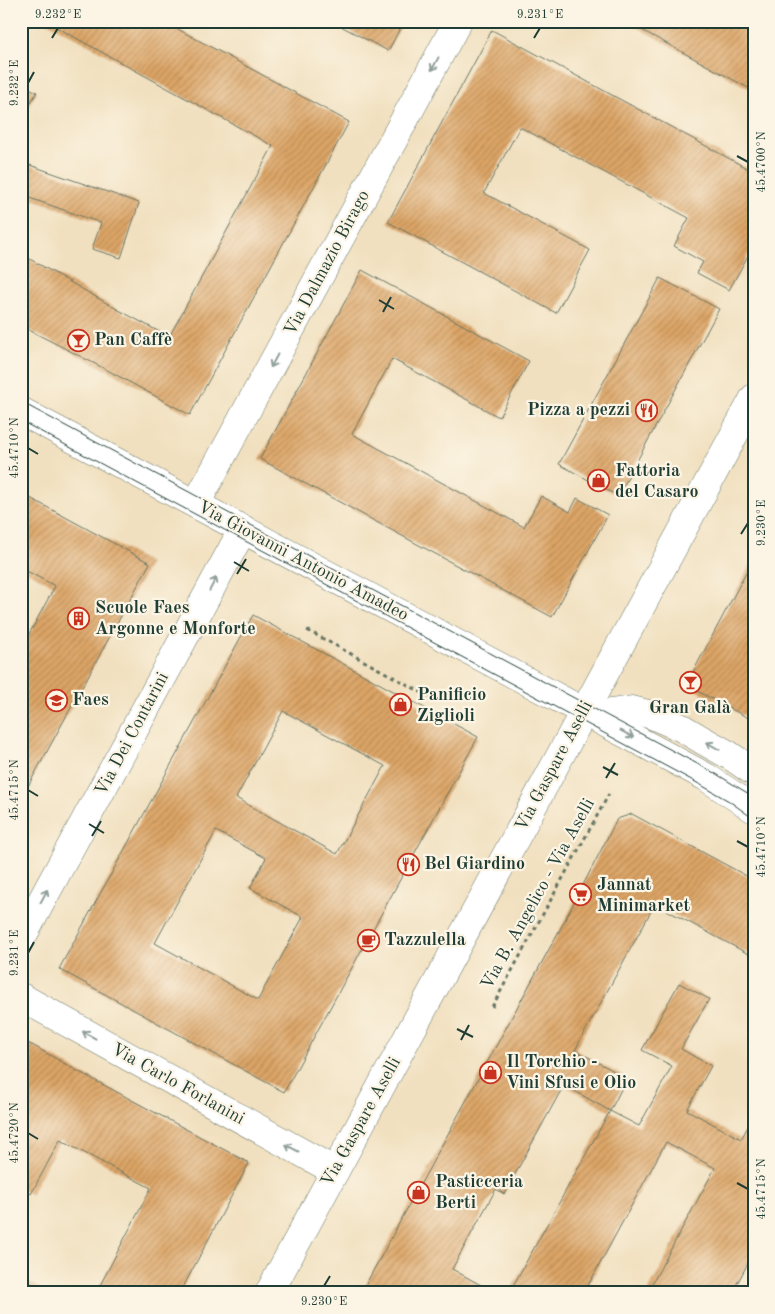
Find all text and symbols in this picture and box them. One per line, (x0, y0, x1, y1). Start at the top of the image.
text: 9.232°E (35, 9, 81, 21)
text: 9.231°E (517, 9, 563, 21)
one-way arrow (429, 56, 439, 71)
text: 9.232°E (9, 60, 21, 106)
text: 45.4700°N (755, 131, 768, 193)
street label: Via Dalmazio Birago (281, 187, 373, 339)
bar icon: Pan Caffè (66, 328, 90, 352)
place label: Pan Caffè (94, 331, 172, 349)
one-way arrow (268, 353, 278, 367)
restaurant icon: Pizza a pezzi (634, 398, 658, 422)
place label: Pizza a pezzi (527, 401, 630, 419)
text: 45.4710°N (8, 417, 21, 479)
place label: Fattoria del Casaro (615, 462, 699, 501)
shop icon: Fattoria del Casaro (587, 469, 611, 493)
street label: Via Giovanni Antonio Amadeo (195, 498, 411, 624)
text: 9.230°E (756, 500, 768, 546)
one-way arrow (209, 577, 218, 592)
place label: Scuole Faes Argonne e Monforte (95, 599, 256, 638)
building icon: Scuole Faes Argonne e Monforte (67, 606, 91, 630)
street label: Via Dei Contarini (92, 669, 172, 799)
bar icon: Gran Galà (678, 671, 702, 695)
place label: Panificio Ziglioli (417, 686, 486, 725)
school or university icon: Faes (44, 688, 68, 712)
place label: Faes (72, 691, 109, 709)
shop icon: Panificio Ziglioli (389, 693, 413, 717)
street label: Via Gaspare Aselli (512, 698, 596, 834)
place label: Gran Galà (649, 699, 731, 717)
one-way arrow (619, 730, 634, 740)
one-way arrow (706, 740, 720, 750)
text: 45.4715°N (8, 759, 21, 821)
street label: Via B. Angelico - Via Aselli (478, 795, 598, 993)
text: 45.4710°N (755, 816, 768, 878)
restaurant icon: Bel Giardino (396, 852, 420, 876)
place label: Bel Giardino (424, 855, 525, 873)
place label: Jannat Minimarket (597, 876, 691, 915)
supermarket icon: Jannat Minimarket (569, 883, 593, 907)
one-way arrow (40, 890, 50, 904)
cafe icon: Tazzulella (356, 928, 380, 952)
text: 9.231°E (9, 930, 21, 976)
place label: Tazzulella (384, 931, 466, 949)
one-way arrow (82, 1029, 96, 1039)
street label: Via Carlo Forlanini (108, 1040, 248, 1128)
place label: Il Torchio - Vini Sfusi e Olio (506, 1053, 636, 1092)
street label: Via Gaspare Aselli (318, 1054, 404, 1190)
shop icon: Il Torchio - Vini Sfusi e Olio (478, 1060, 502, 1084)
text: 45.4720°N (8, 1102, 21, 1164)
one-way arrow (285, 1142, 299, 1152)
text: 45.4715°N (755, 1158, 768, 1220)
place label: Pasticceria Berti (435, 1173, 523, 1212)
shop icon: Pasticceria Berti (407, 1180, 431, 1204)
text: 9.230°E (301, 1296, 347, 1308)

